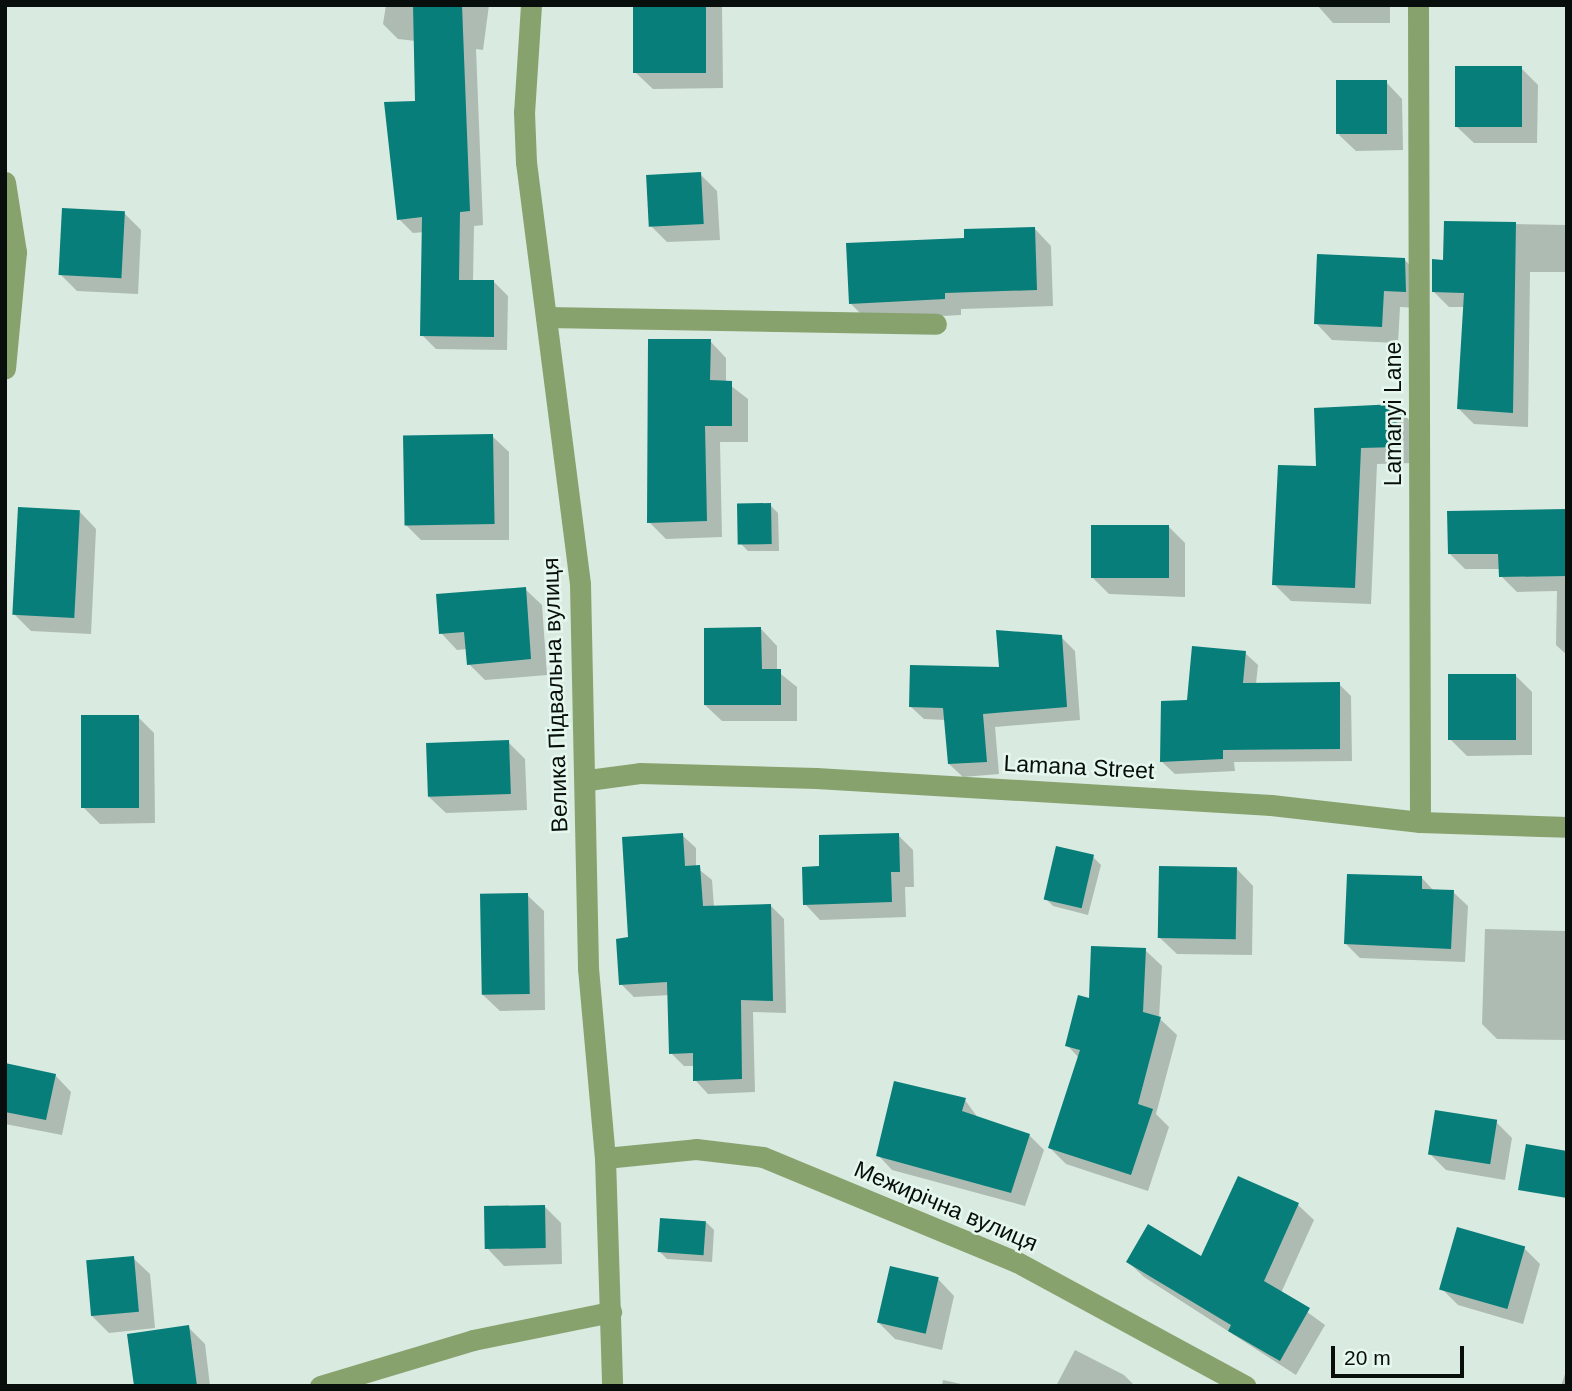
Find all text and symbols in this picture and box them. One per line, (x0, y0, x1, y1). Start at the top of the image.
street label: Lamanyi Lane (1379, 342, 1407, 486)
street label: Велика Підвальна вулиця (536, 557, 574, 833)
street label: Lamana Street (1003, 749, 1155, 785)
street label: Межирічна вулиця (850, 1155, 1042, 1257)
scale bar (1334, 1332, 1467, 1376)
text: 20 m (1344, 1346, 1391, 1369)

